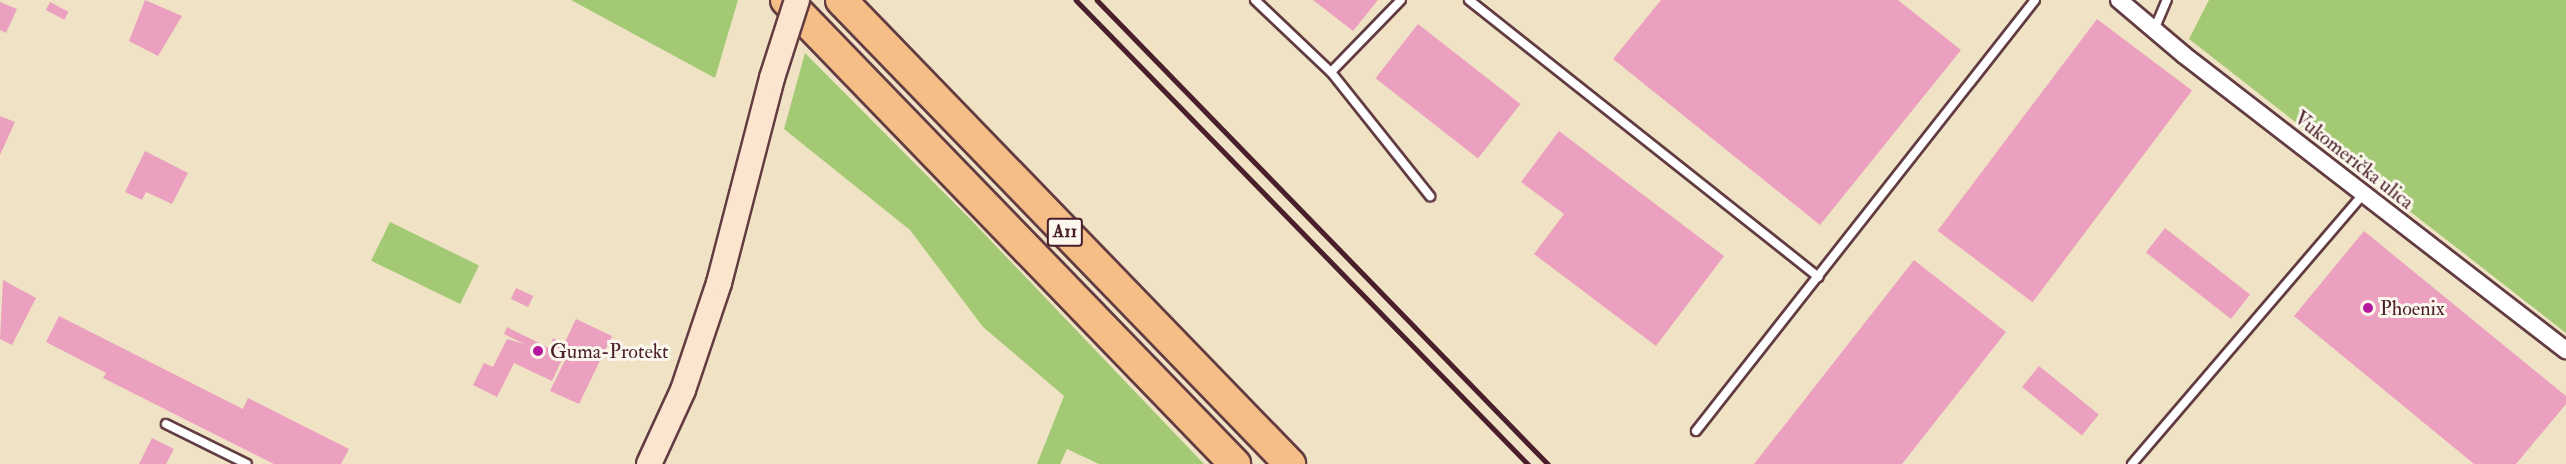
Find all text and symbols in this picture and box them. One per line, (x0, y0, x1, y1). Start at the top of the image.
street label: Vukomerička ulica (2289, 106, 2419, 214)
road number: A11 (1046, 217, 1084, 247)
place label: Phoenix (2380, 296, 2445, 320)
marker: Phoenix (2361, 301, 2375, 315)
place label: Guma-Protekt (550, 339, 669, 363)
marker: Guma-Protekt (531, 344, 545, 358)

